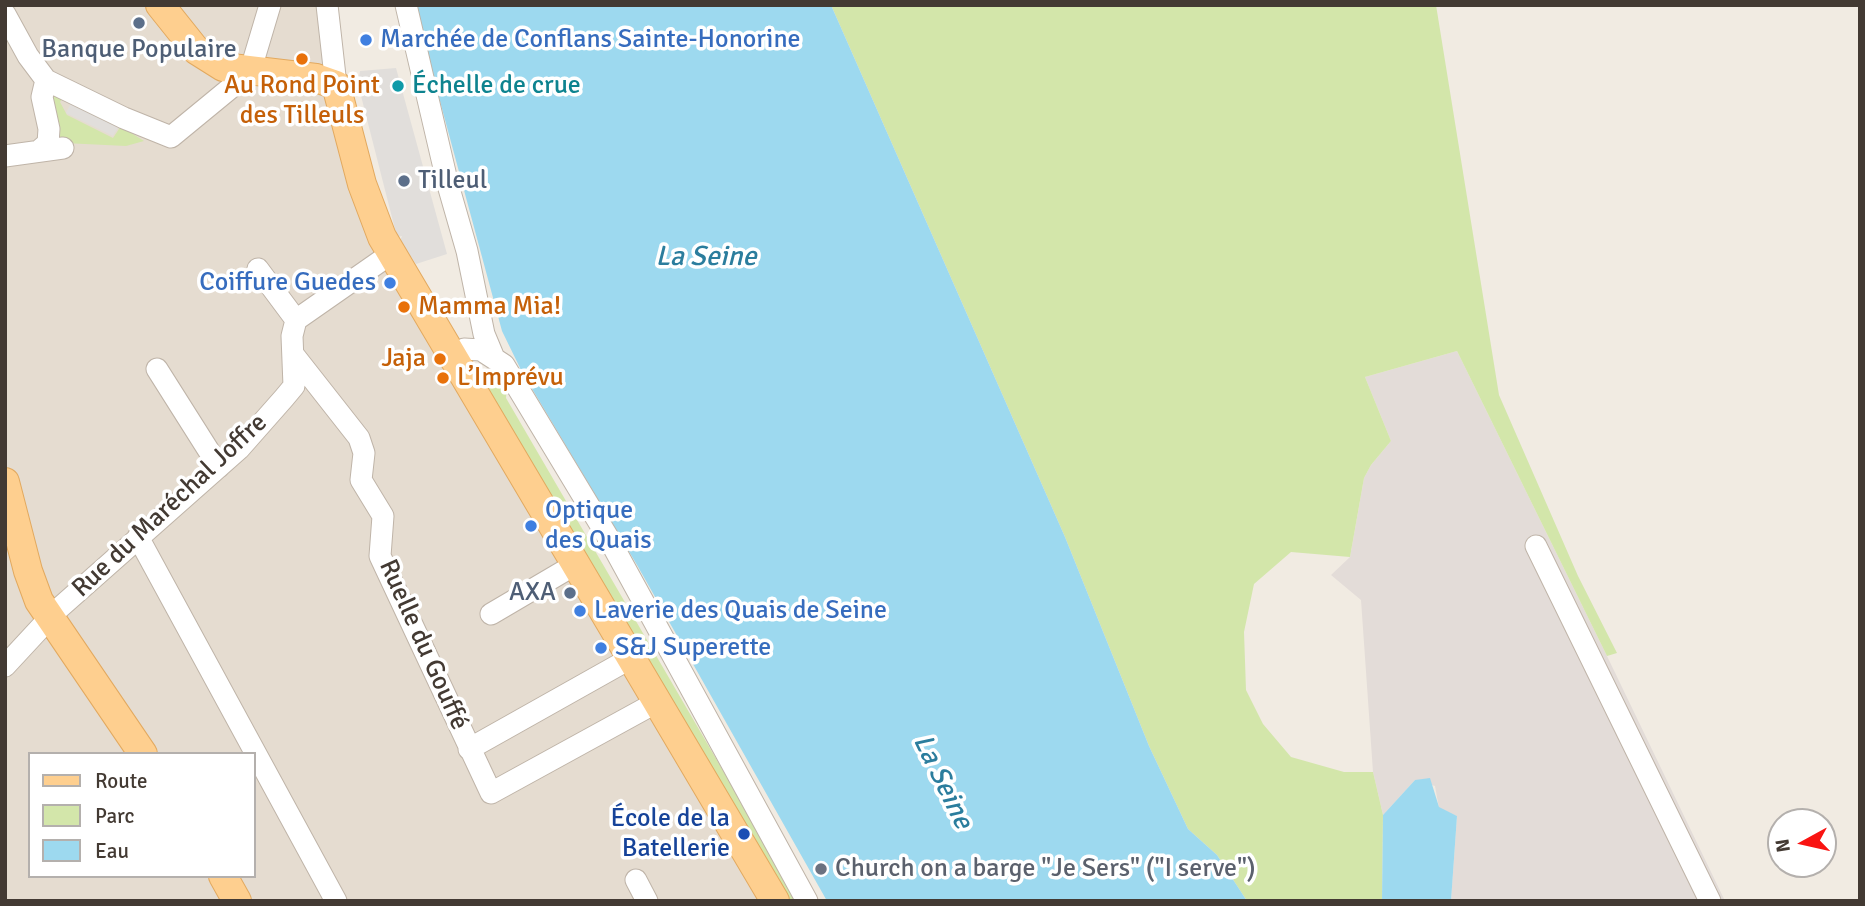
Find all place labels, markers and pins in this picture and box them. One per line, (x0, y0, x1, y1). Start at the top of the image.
marker: Banque Populaire (131, 15, 147, 31)
place label: Marchée de Conflans Sainte-Honorine (380, 24, 801, 56)
marker: Marchée de Conflans Sainte-Honorine (358, 32, 374, 48)
place label: Banque Populaire (41, 34, 237, 66)
marker: Au Rond Point des Tilleuls (294, 51, 310, 67)
place label: Au Rond Point des Tilleuls (224, 70, 380, 132)
place label: Échelle de crue (412, 70, 581, 102)
marker: Échelle de crue (390, 78, 406, 94)
place label: Tilleul (418, 165, 487, 197)
marker: Tilleul (396, 173, 412, 189)
place label: Coiffure Guedes (199, 267, 376, 299)
marker: Coiffure Guedes (382, 275, 398, 291)
place label: Mamma Mia! (418, 291, 561, 323)
marker: Mamma Mia! (396, 299, 412, 315)
place label: Jaja (381, 343, 426, 375)
marker: Jaja (432, 351, 448, 367)
place label: L’Imprévu (457, 362, 564, 394)
marker: L’Imprévu (435, 370, 451, 386)
place label: Optique des Quais (545, 495, 652, 556)
marker: Optique des Quais (523, 518, 539, 534)
place label: AXA (509, 577, 556, 609)
marker: AXA (562, 585, 578, 601)
place label: Laverie des Quais de Seine (594, 595, 887, 627)
marker: Laverie des Quais de Seine (572, 603, 588, 619)
place label: S&J Superette (615, 632, 771, 664)
marker: S&J Superette (593, 640, 609, 656)
place label: École de la Batellerie (610, 803, 730, 864)
marker: École de la Batellerie (736, 826, 752, 842)
place label: Church on a barge "Je Sers" ("I serve") (835, 853, 1256, 885)
marker: Church on a barge "Je Sers" ("I serve") (813, 861, 829, 877)

